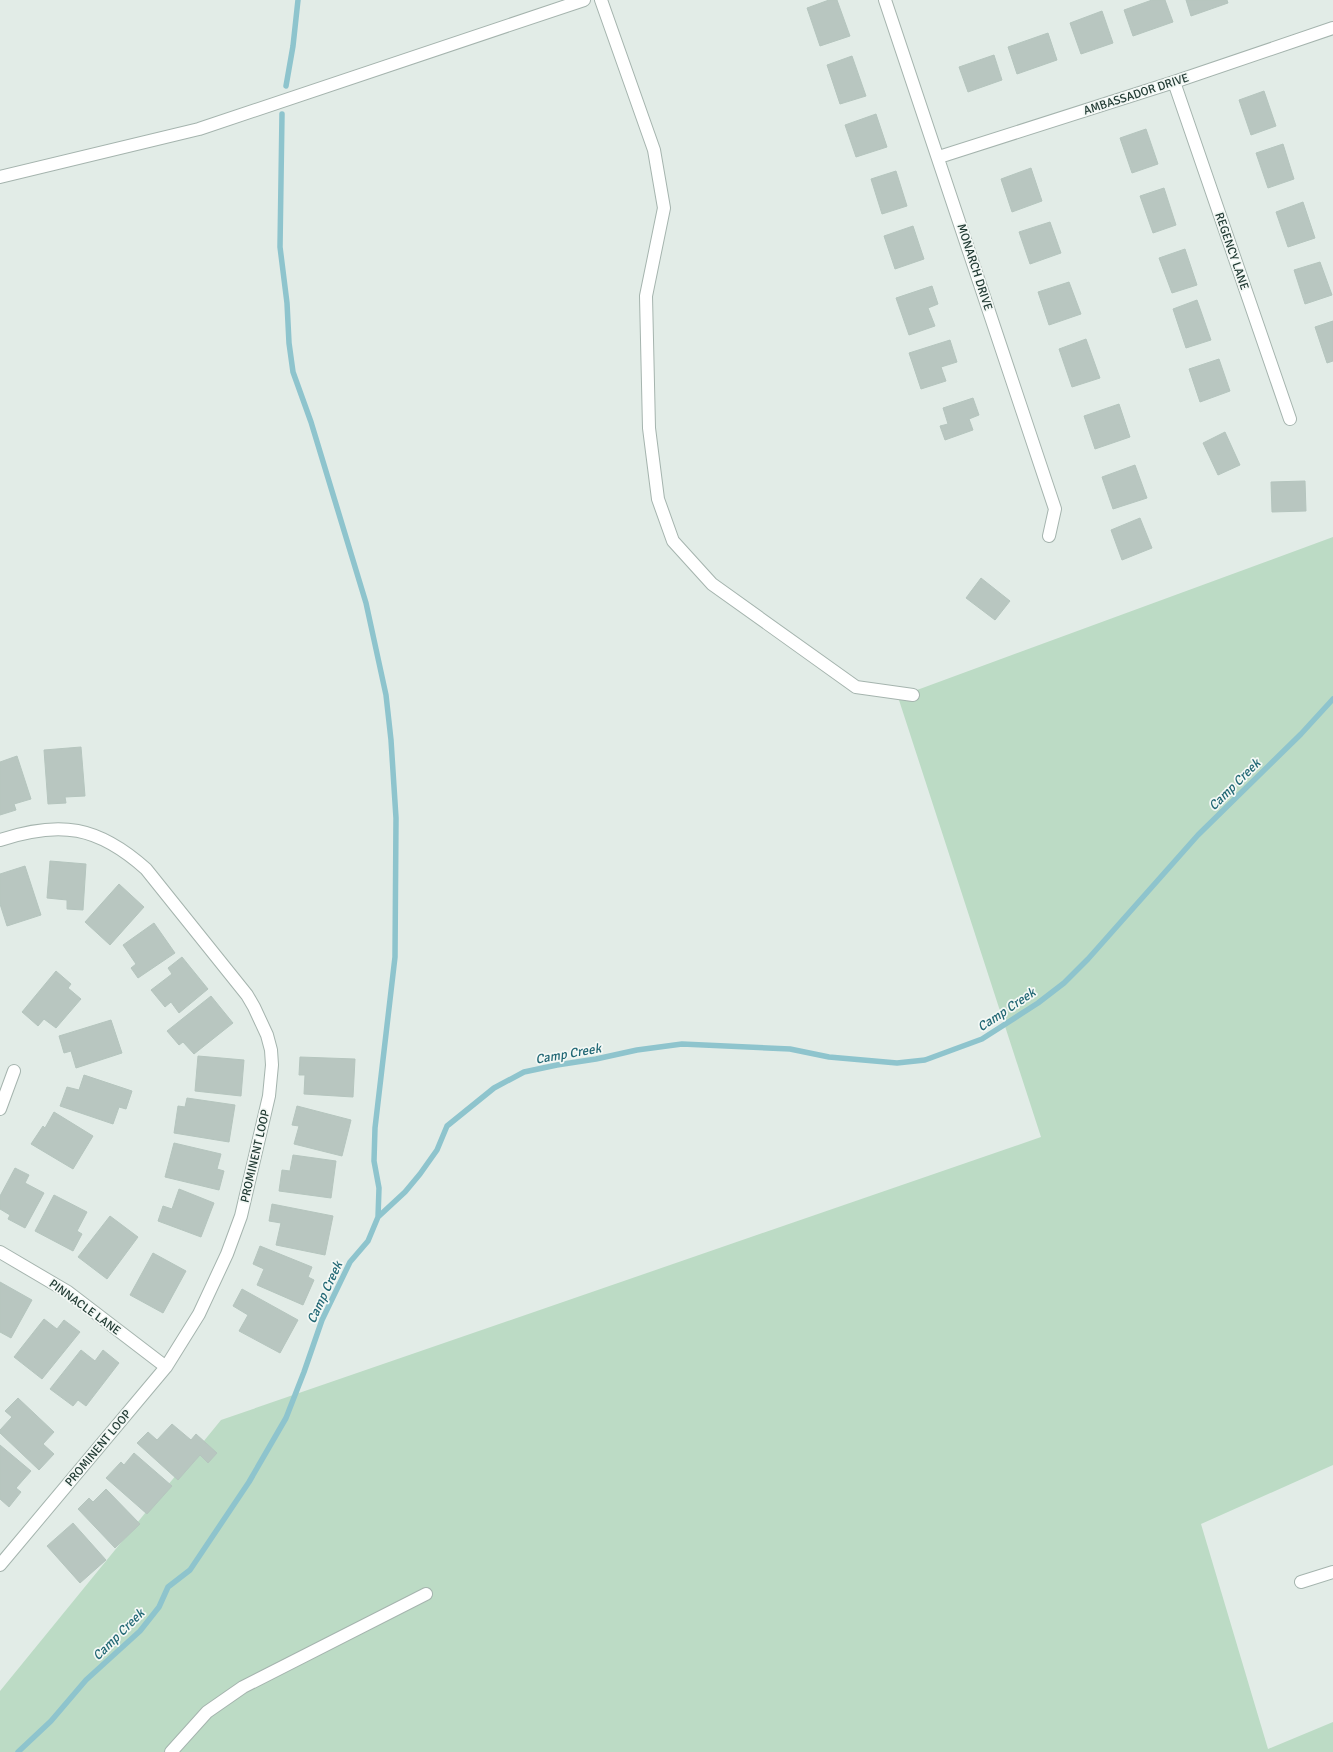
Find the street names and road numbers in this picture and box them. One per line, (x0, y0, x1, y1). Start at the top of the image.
street label: AMBASSADOR DRIVE (1082, 70, 1191, 119)
street label: REGENCY LANE (1211, 210, 1252, 292)
street label: MONARCH DRIVE (953, 222, 996, 313)
street label: PROMINENT LOOP (237, 1108, 274, 1204)
street label: PINNACLE LANE (46, 1276, 124, 1339)
street label: PROMINENT LOOP (62, 1407, 135, 1490)

